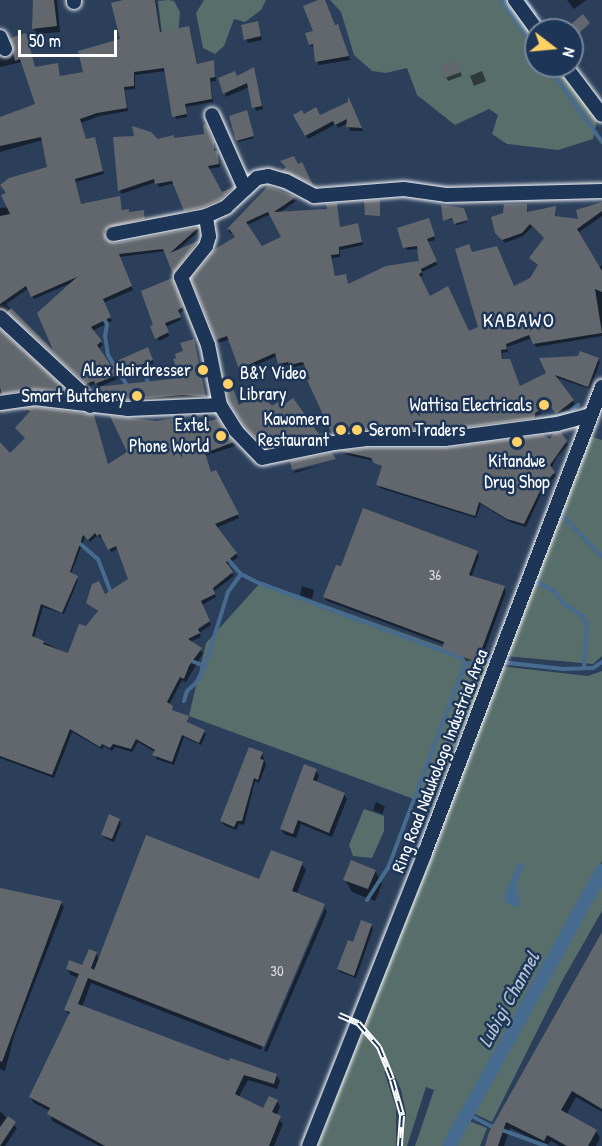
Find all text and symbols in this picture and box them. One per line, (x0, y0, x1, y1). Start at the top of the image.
scale bar (21, 18, 120, 56)
north arrow (524, 18, 584, 78)
text: 50 m (29, 28, 61, 53)
text: N (558, 45, 581, 60)
district label: KABAWO (483, 307, 555, 331)
place label: Alex Hairdresser (83, 359, 191, 381)
marker: Alex Hairdresser (196, 363, 210, 377)
place label: B&Y Video Library (240, 363, 306, 406)
marker: B&Y Video Library (221, 377, 235, 391)
place label: Smart Butchery (21, 385, 125, 407)
marker: Smart Butchery (130, 389, 144, 403)
place label: Wattisa Electricals (410, 394, 532, 416)
marker: Wattisa Electricals (537, 398, 551, 412)
place label: Kawomera Restaurant (258, 409, 329, 452)
place label: Extel Phone World (129, 415, 209, 458)
place label: Serom Traders (369, 419, 465, 441)
marker: Kawomera Restaurant (334, 423, 348, 437)
marker: Serom Traders (350, 423, 364, 437)
marker: Extel Phone World (214, 429, 228, 443)
marker: Kitandwe Drug Shop (510, 435, 524, 449)
place label: Kitandwe Drug Shop (484, 451, 550, 494)
house number: 36 (429, 566, 441, 584)
street label: Ring Road Nalukologo Industrial Area (387, 646, 493, 876)
water label: Lubigi Channel (472, 947, 544, 1051)
house number: 30 (270, 962, 284, 980)

